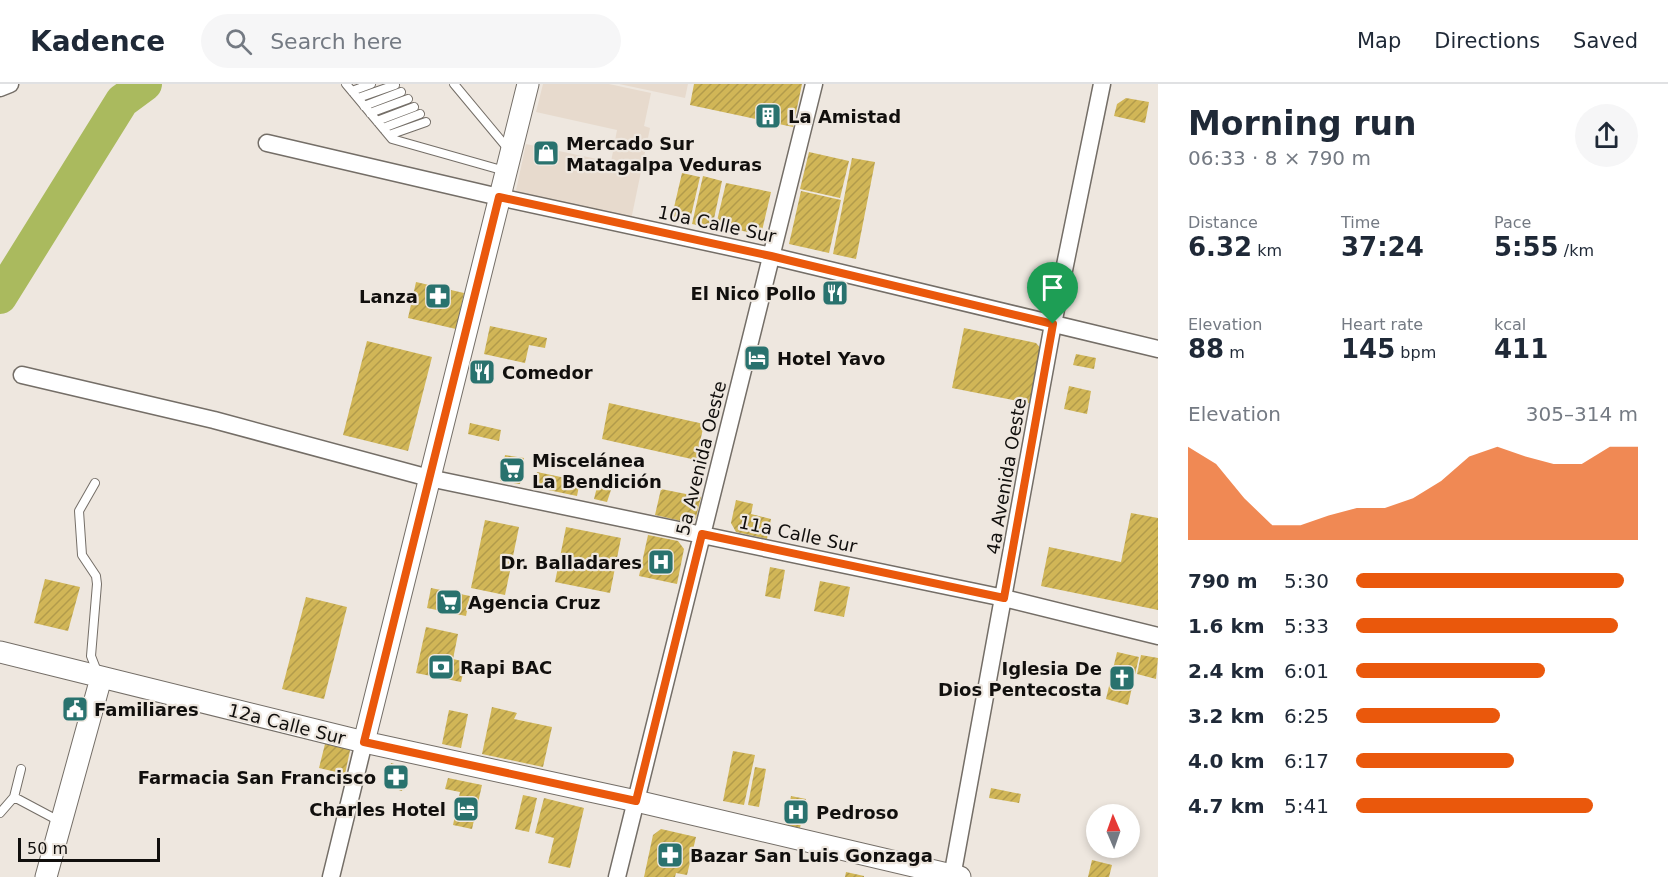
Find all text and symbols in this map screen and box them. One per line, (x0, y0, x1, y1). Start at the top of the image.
search box (201, 14, 621, 68)
text: Kadence (30, 25, 165, 58)
icon: search (222, 25, 255, 58)
text: Search here (270, 29, 402, 54)
text: Map (1357, 29, 1401, 53)
text: Directions (1434, 29, 1540, 53)
text: Saved (1573, 29, 1638, 53)
building icon: La Amistad (753, 101, 783, 131)
text: Morning run (1188, 104, 1416, 143)
button: share (1575, 104, 1638, 167)
place label: La Amistad (788, 106, 901, 127)
place label: Mercado Sur Matagalpa Veduras (566, 133, 762, 175)
shop icon: Mercado Sur Matagalpa Veduras (531, 138, 561, 168)
text: 06:33 · 8 × 790 m (1188, 146, 1371, 170)
street label: 10a Calle Sur (656, 201, 779, 247)
text: Distance (1188, 213, 1258, 232)
text: Time (1341, 213, 1380, 232)
text: Pace (1494, 213, 1531, 232)
text: 6.32 (1188, 232, 1252, 262)
text: 37:24 (1341, 232, 1424, 262)
text: 5:55 (1494, 232, 1559, 262)
text: km (1252, 241, 1282, 260)
text: /km (1559, 241, 1594, 260)
pin (1027, 262, 1078, 324)
icon: arrive (1036, 271, 1069, 304)
restaurant icon: El Nico Pollo (820, 278, 850, 308)
pharmacy icon: Lanza (423, 281, 453, 311)
place label: El Nico Pollo (690, 283, 816, 304)
place label: Lanza (359, 286, 418, 307)
text: Elevation (1188, 315, 1262, 334)
text: Heart rate (1341, 315, 1423, 334)
text: kcal (1494, 315, 1526, 334)
text: 88 (1188, 334, 1224, 364)
text: 145 (1341, 334, 1395, 364)
text: 411 (1494, 334, 1548, 364)
hotel icon: Hotel Yavo (742, 343, 772, 373)
text: m (1224, 343, 1245, 362)
text: bpm (1395, 343, 1436, 362)
place label: Hotel Yavo (777, 348, 885, 369)
restaurant icon: Comedor (467, 357, 497, 387)
place label: Comedor (502, 362, 593, 383)
street label: 5a Avenida Oeste (672, 379, 730, 537)
street label: 4a Avenida Oeste (982, 396, 1030, 556)
text: Elevation (1188, 402, 1281, 426)
text: 305–314 m (1526, 402, 1638, 426)
place label: Miscelánea La Bendición (532, 450, 662, 492)
supermarket icon: Miscelánea La Bendición (497, 455, 527, 485)
street label: 11a Calle Sur (737, 511, 860, 557)
hospital icon: Dr. Balladares (646, 547, 676, 577)
place label: Dr. Balladares (500, 552, 642, 573)
text: 790 m (1188, 569, 1258, 593)
text: 5:30 (1284, 569, 1329, 593)
supermarket icon: Agencia Cruz (434, 587, 464, 617)
place label: Agencia Cruz (468, 592, 600, 613)
text: 1.6 km (1188, 614, 1265, 638)
text: 5:33 (1284, 614, 1329, 638)
bank icon: Rapi BAC (426, 652, 456, 682)
place label: Rapi BAC (460, 657, 552, 678)
place label: Iglesia De Dios Pentecosta (938, 658, 1102, 700)
text: 2.4 km (1188, 659, 1265, 683)
text: 6:01 (1284, 659, 1329, 683)
church icon: Iglesia De Dios Pentecosta (1107, 663, 1137, 693)
public building icon: Familiares (60, 694, 90, 724)
place label: Familiares (94, 699, 199, 720)
street label: 12a Calle Sur (226, 699, 348, 749)
text: 3.2 km (1188, 704, 1265, 728)
text: 6:25 (1284, 704, 1329, 728)
text: 4.0 km (1188, 749, 1265, 773)
text: 6:17 (1284, 749, 1329, 773)
pharmacy icon: Farmacia San Francisco (381, 762, 411, 792)
place label: Farmacia San Francisco (138, 767, 376, 788)
hotel icon: Charles Hotel (451, 794, 481, 824)
text: 4.7 km (1188, 794, 1265, 818)
text: 5:41 (1284, 794, 1329, 818)
hospital icon: Pedroso (781, 797, 811, 827)
place label: Charles Hotel (309, 799, 446, 820)
place label: Pedroso (816, 802, 899, 823)
north arrow (1086, 804, 1140, 858)
map controls (1086, 804, 1140, 858)
scale bar (18, 835, 160, 862)
text: 50 m (27, 839, 68, 858)
pharmacy icon: Bazar San Luis Gonzaga (655, 840, 685, 870)
place label: Bazar San Luis Gonzaga (690, 845, 933, 866)

